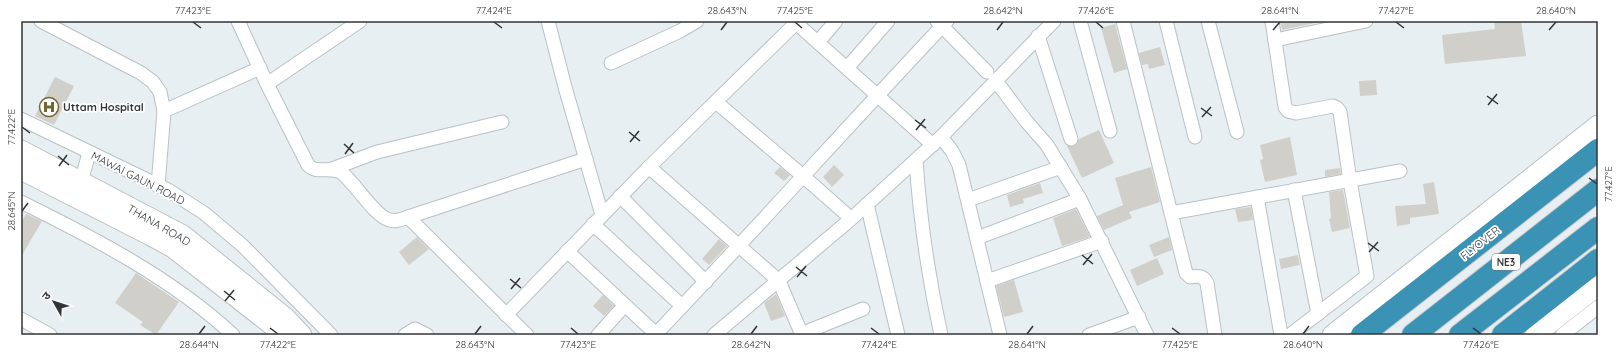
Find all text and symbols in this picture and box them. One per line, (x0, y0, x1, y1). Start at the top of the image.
text: 77.423°E (175, 4, 211, 17)
text: 77.424°E (476, 4, 512, 17)
text: 28.643°N (707, 4, 747, 17)
text: 77.425°E (777, 4, 814, 17)
text: 28.642°N (983, 4, 1023, 17)
text: 77.426°E (1078, 4, 1114, 17)
text: 28.641°N (1261, 4, 1299, 17)
text: 77.427°E (1378, 4, 1414, 17)
text: 28.640°N (1536, 4, 1576, 17)
hospital icon: Uttam Hospital (38, 96, 60, 118)
place label: Uttam Hospital (63, 100, 144, 114)
text: 77.422°E (5, 108, 18, 145)
street label: MAWAI GAUN ROAD (89, 148, 187, 208)
text: 77.427°E (1602, 166, 1615, 202)
text: 28.645°N (5, 191, 18, 231)
street label: THANA ROAD (125, 201, 193, 249)
street label: FLYOVER (1457, 223, 1503, 263)
road number: NE3 (1492, 254, 1520, 270)
north arrow (34, 282, 74, 322)
text: उ (39, 288, 54, 303)
text: 28.644°N (179, 338, 219, 351)
text: 77.422°E (260, 338, 297, 351)
text: 28.643°N (455, 338, 495, 351)
text: 77.423°E (560, 338, 596, 351)
text: 28.642°N (731, 338, 771, 351)
text: 77.424°E (861, 338, 897, 351)
text: 28.641°N (1008, 338, 1046, 351)
text: 77.425°E (1162, 338, 1199, 351)
text: 28.640°N (1283, 338, 1323, 351)
text: 77.426°E (1463, 338, 1499, 351)

